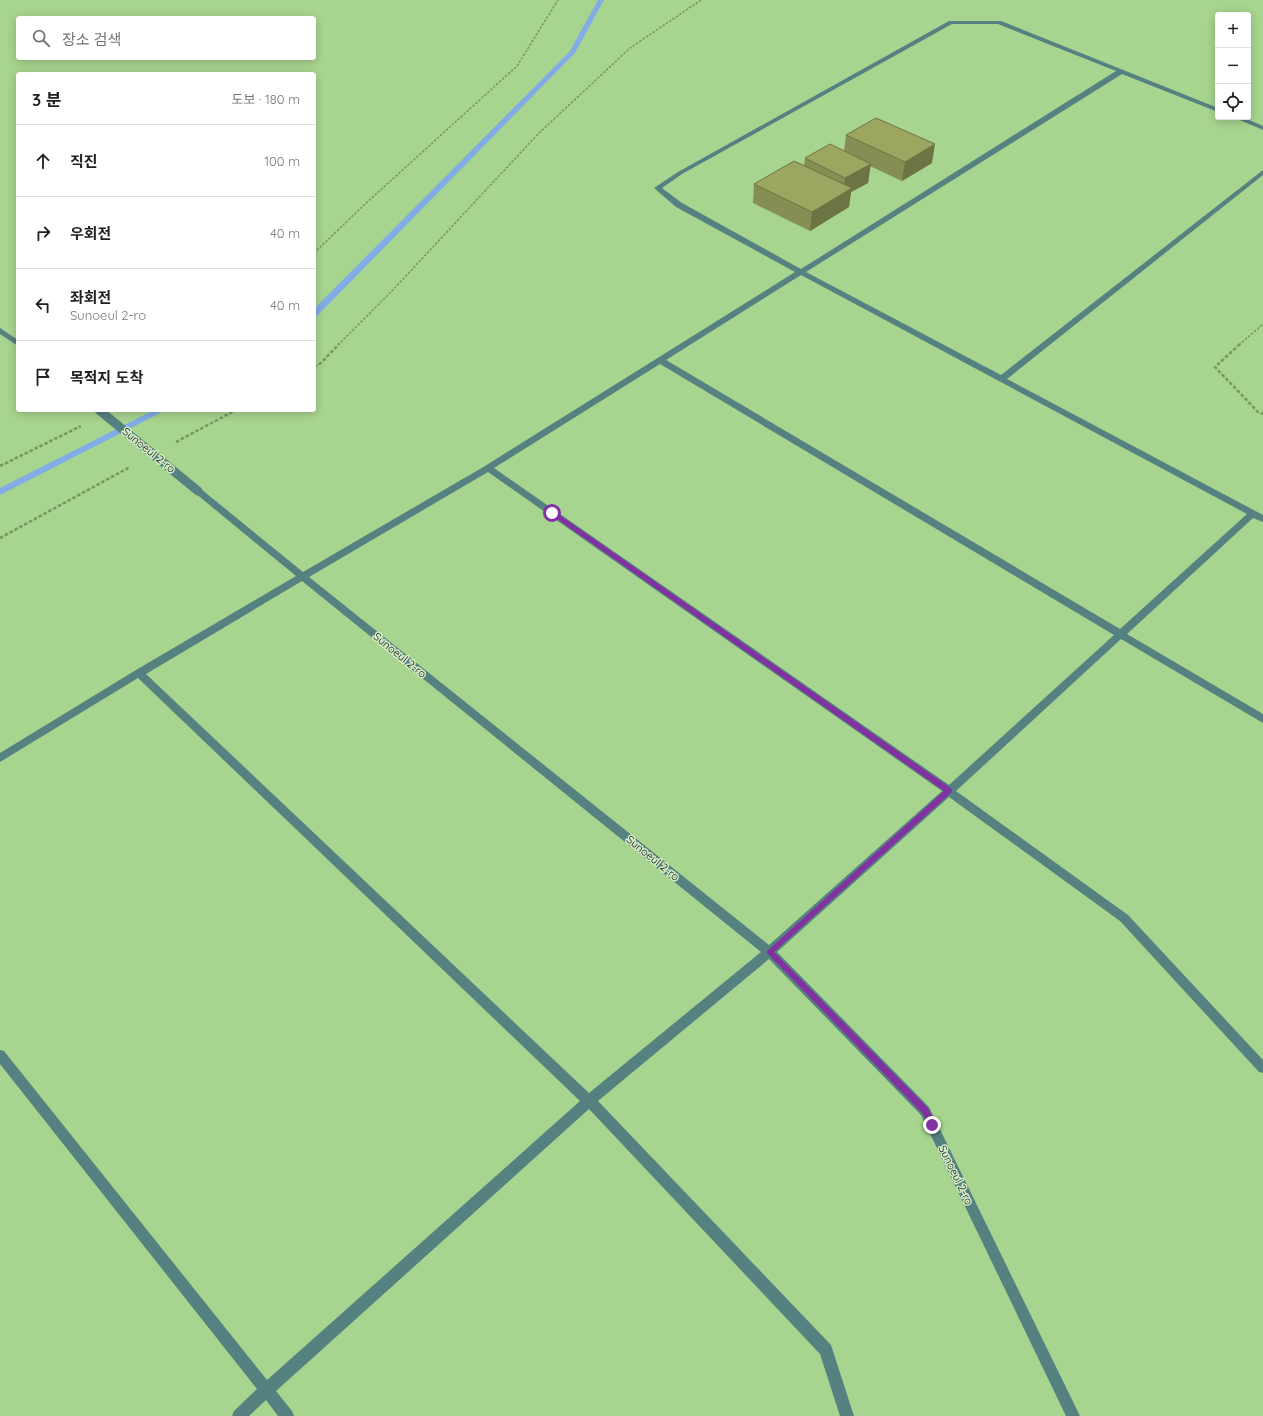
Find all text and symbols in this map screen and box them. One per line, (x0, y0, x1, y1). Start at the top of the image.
map controls (1215, 12, 1251, 120)
button: + (1215, 12, 1251, 48)
search box (16, 16, 316, 60)
icon: search (30, 27, 52, 49)
text: 장소 검색 (62, 30, 121, 49)
button: − (1215, 48, 1251, 84)
button: locate (1215, 84, 1251, 120)
text: 3 분 (32, 89, 62, 110)
text: 도보 · 180 m (231, 91, 300, 107)
icon: ahead (32, 150, 54, 172)
text: 직진 (70, 152, 98, 171)
text: 100 m (264, 153, 300, 169)
icon: right (32, 222, 54, 244)
text: 우회전 (70, 224, 111, 243)
text: 40 m (270, 225, 300, 241)
text: 좌회전 (70, 288, 111, 307)
icon: left (32, 294, 54, 316)
text: 40 m (270, 297, 300, 313)
text: Sunoeul 2-ro (70, 307, 146, 323)
icon: arrive (32, 366, 54, 388)
text: 목적지 도착 (70, 368, 143, 387)
street label: Sunoeul 2-ro (120, 424, 179, 476)
route start (543, 504, 561, 522)
street label: Sunoeul 2-ro (371, 629, 430, 681)
street label: Sunoeul 2-ro (624, 832, 683, 884)
route end (923, 1116, 941, 1134)
street label: Sunoeul 2-ro (936, 1143, 977, 1207)

